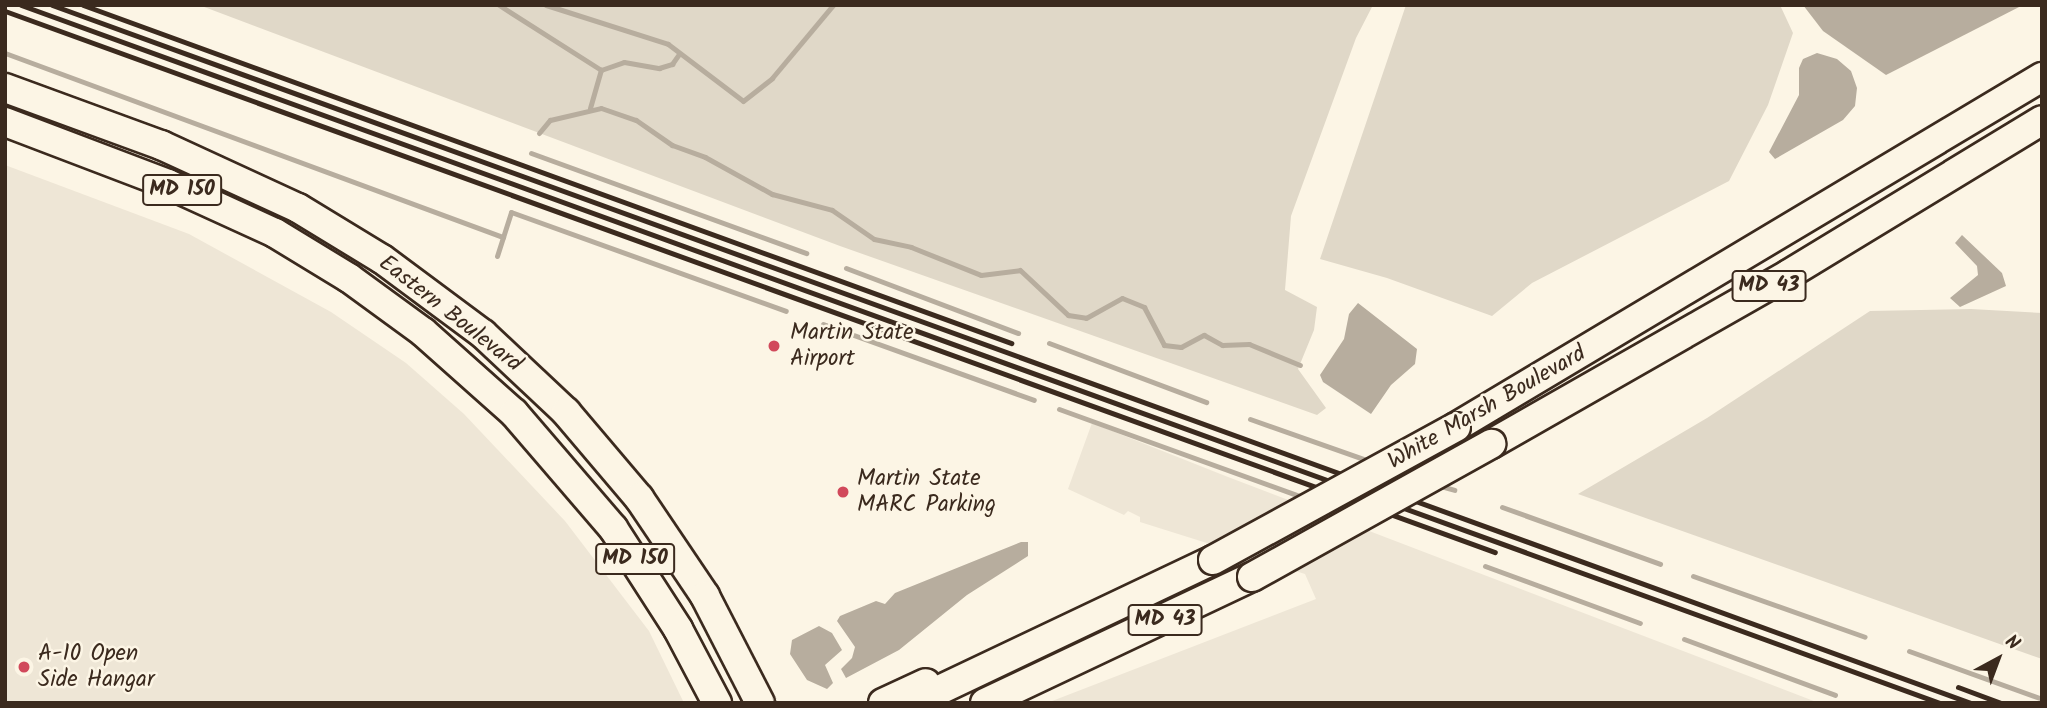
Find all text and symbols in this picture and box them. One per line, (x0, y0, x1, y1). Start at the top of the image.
road number: MD 150 (142, 172, 222, 208)
street label: Eastern Boulevard (373, 250, 527, 378)
road number: MD 43 (1730, 268, 1808, 304)
place label: Martin State Airport (790, 319, 914, 373)
marker: Martin State Airport (764, 336, 784, 356)
street label: White Marsh Boulevard (1383, 340, 1591, 476)
place label: Martin State MARC Parking (857, 465, 996, 519)
marker: Martin State MARC Parking (835, 484, 851, 500)
road number: MD 150 (595, 542, 675, 576)
road number: MD 43 (1126, 602, 1204, 638)
north arrow (1963, 624, 2033, 694)
text: N (1997, 628, 2026, 658)
place label: A-10 Open Side Hangar (38, 640, 155, 694)
marker: A-10 Open Side Hangar (16, 659, 32, 675)

